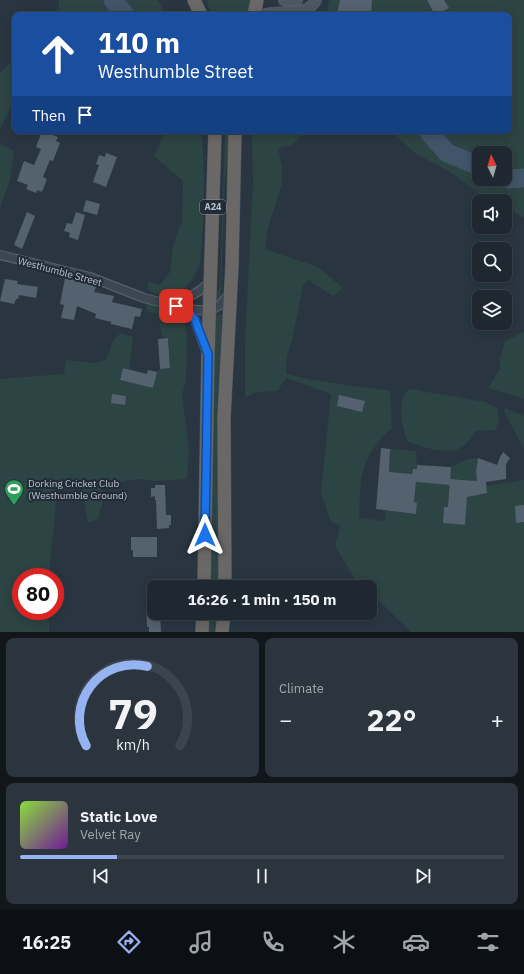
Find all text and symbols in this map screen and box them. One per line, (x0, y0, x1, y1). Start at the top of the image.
text: 110 m (98, 24, 180, 61)
icon: ahead (32, 28, 84, 80)
text: Westhumble Street (98, 60, 254, 83)
icon: arrive (74, 104, 96, 126)
text: Then (32, 106, 66, 125)
north arrow (472, 146, 512, 186)
map controls (472, 146, 512, 330)
button: sound (472, 194, 512, 234)
road number: A24 (200, 200, 226, 214)
button: search (472, 242, 512, 282)
street label: Westhumble Street (16, 254, 104, 289)
pin (159, 289, 193, 323)
button: layers (472, 290, 512, 330)
icon: arrive (165, 295, 187, 317)
place label: Dorking Cricket Club (Westhumble Ground) (28, 477, 127, 502)
sports icon: Dorking Cricket Club (Westhumble Ground) (3, 478, 25, 506)
position arrow (184, 514, 226, 556)
speed limit sign: 80 (12, 568, 64, 620)
text: 16:26 · 1 min · 150 m (188, 590, 336, 609)
text: Climate (279, 680, 324, 697)
text: 79 (108, 685, 157, 739)
text: 22° (366, 700, 417, 739)
text: − (279, 705, 292, 734)
text: + (491, 705, 504, 734)
text: km/h (116, 734, 149, 753)
text: Static Love (80, 807, 157, 826)
text: Velvet Ray (80, 826, 141, 843)
icon: previous (90, 865, 112, 887)
icon: pause (251, 865, 273, 887)
icon: next (412, 865, 434, 887)
icon: directions (115, 928, 143, 956)
icon: music (187, 928, 215, 956)
icon: phone (259, 928, 287, 956)
icon: climate (330, 928, 358, 956)
icon: car (402, 928, 430, 956)
icon: filters (474, 928, 502, 956)
text: 16:25 (22, 931, 71, 954)

